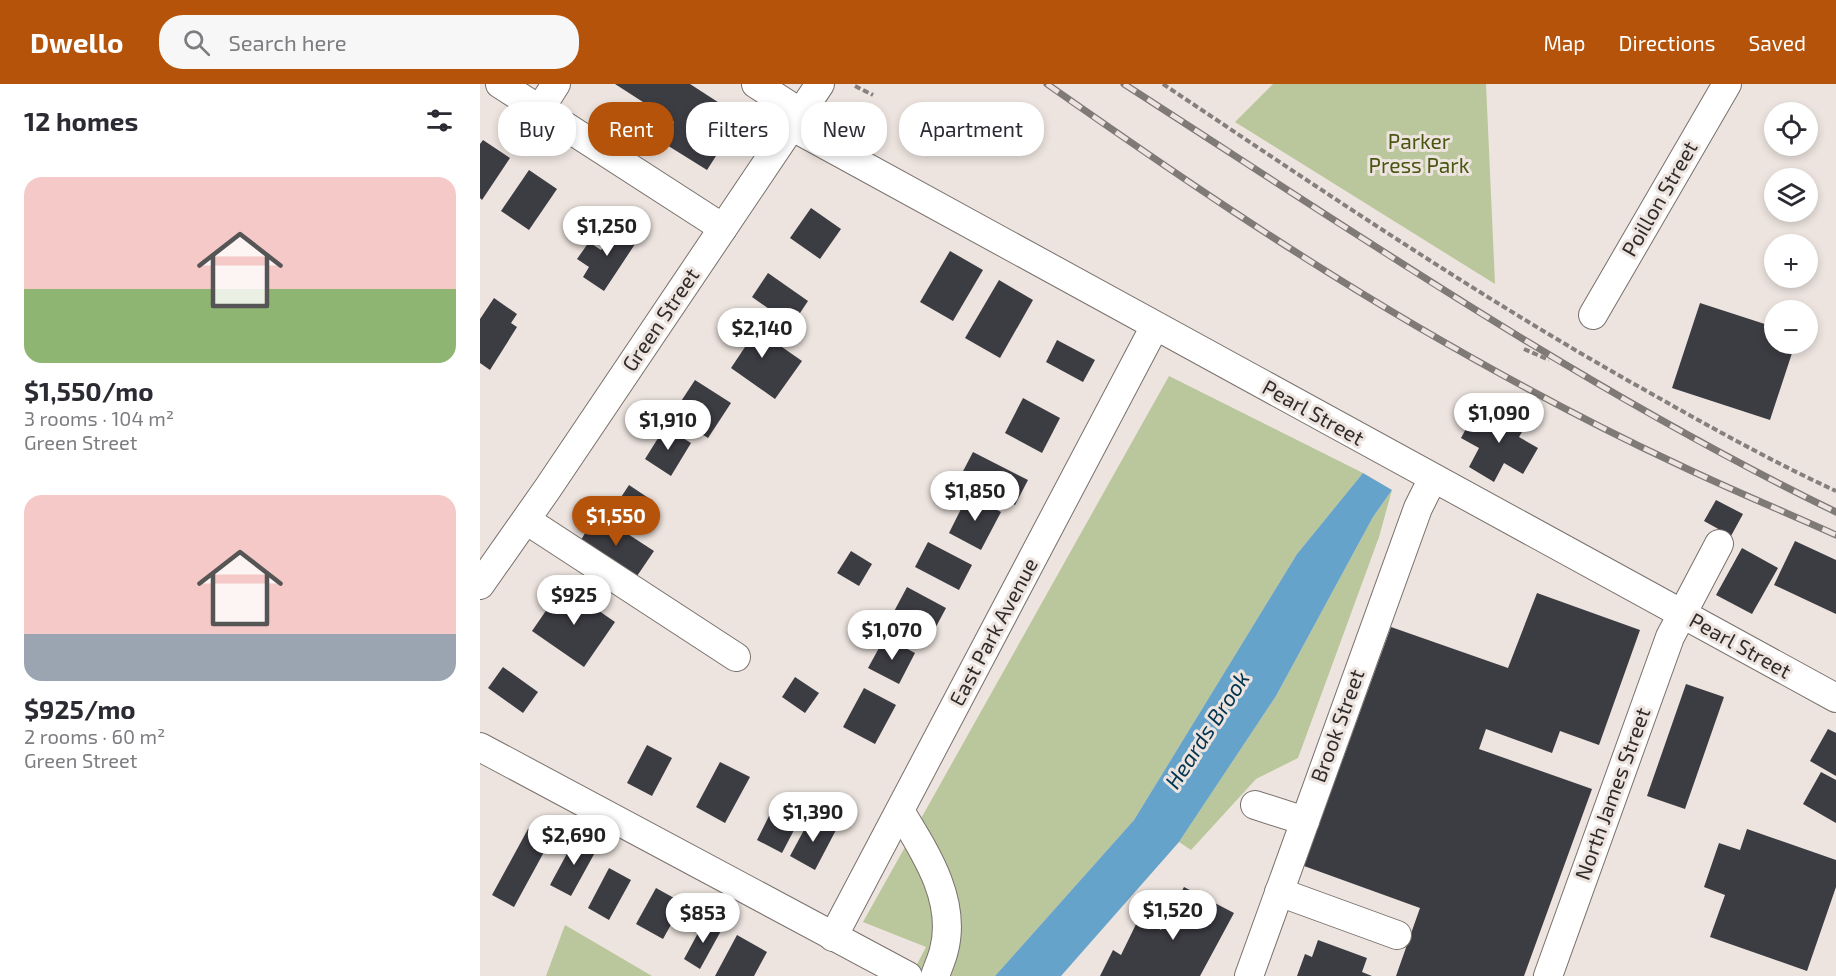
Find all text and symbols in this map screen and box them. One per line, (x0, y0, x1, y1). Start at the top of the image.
search box (159, 15, 579, 69)
text: Dwello (30, 25, 123, 59)
icon: search (180, 26, 213, 59)
text: Search here (228, 29, 347, 55)
text: Map (1543, 30, 1586, 55)
text: Directions (1619, 30, 1715, 55)
text: Saved (1748, 30, 1806, 55)
chip: Buy (498, 102, 576, 156)
chip: Rent (588, 102, 674, 156)
chip: Filters (686, 102, 789, 156)
chip: New (801, 102, 887, 156)
chip: Apartment (899, 102, 1044, 156)
map controls (1764, 102, 1818, 354)
button: locate (1764, 102, 1818, 156)
icon: filters (423, 104, 456, 137)
text: 12 homes (24, 105, 138, 136)
park label: Parker Press Park (1369, 128, 1470, 177)
street label: Poillon Street (1616, 136, 1702, 260)
button: layers (1764, 168, 1818, 222)
pin: $1,250 (558, 206, 656, 257)
text: $1,250 (577, 213, 637, 237)
icon: home (186, 216, 294, 324)
button: + (1764, 234, 1818, 288)
street label: Green Street (616, 263, 703, 376)
button: − (1764, 300, 1818, 354)
pin: $2,140 (713, 308, 811, 359)
text: $2,140 (731, 315, 793, 339)
street label: Pearl Street (1259, 374, 1369, 450)
text: $1,550/mo (24, 375, 154, 406)
pin: $1,090 (1450, 393, 1548, 444)
pin: $1,910 (619, 400, 717, 451)
text: $1,090 (1468, 400, 1530, 424)
text: 3 rooms · 104 m² (24, 406, 174, 430)
text: $1,910 (639, 407, 697, 431)
text: Green Street (24, 430, 137, 454)
pin: $1,850 (926, 471, 1024, 522)
text: $1,850 (944, 478, 1006, 502)
pin: $1,550 (567, 496, 665, 547)
text: $1,550 (586, 503, 646, 527)
icon: home (186, 534, 294, 642)
street label: East Park Avenue (943, 553, 1042, 710)
pin: $925 (538, 575, 610, 626)
text: $925 (551, 582, 597, 606)
street label: Pearl Street (1686, 607, 1796, 683)
pin: $1,070 (843, 610, 941, 661)
text: $1,070 (862, 617, 922, 641)
water label: Heards Brook (1159, 666, 1254, 793)
street label: Brook Street (1305, 666, 1369, 785)
text: $925/mo (24, 693, 136, 724)
street label: North James Street (1569, 704, 1654, 883)
text: 2 rooms · 60 m² (24, 724, 165, 748)
text: Green Street (24, 748, 137, 772)
pin: $1,390 (764, 792, 862, 843)
text: $1,390 (783, 799, 843, 823)
pin: $2,690 (525, 815, 623, 866)
text: $2,690 (542, 822, 606, 846)
pin: $1,520 (1124, 890, 1222, 941)
pin: $853 (667, 893, 739, 944)
text: $1,520 (1143, 897, 1203, 921)
text: $853 (680, 900, 726, 924)

